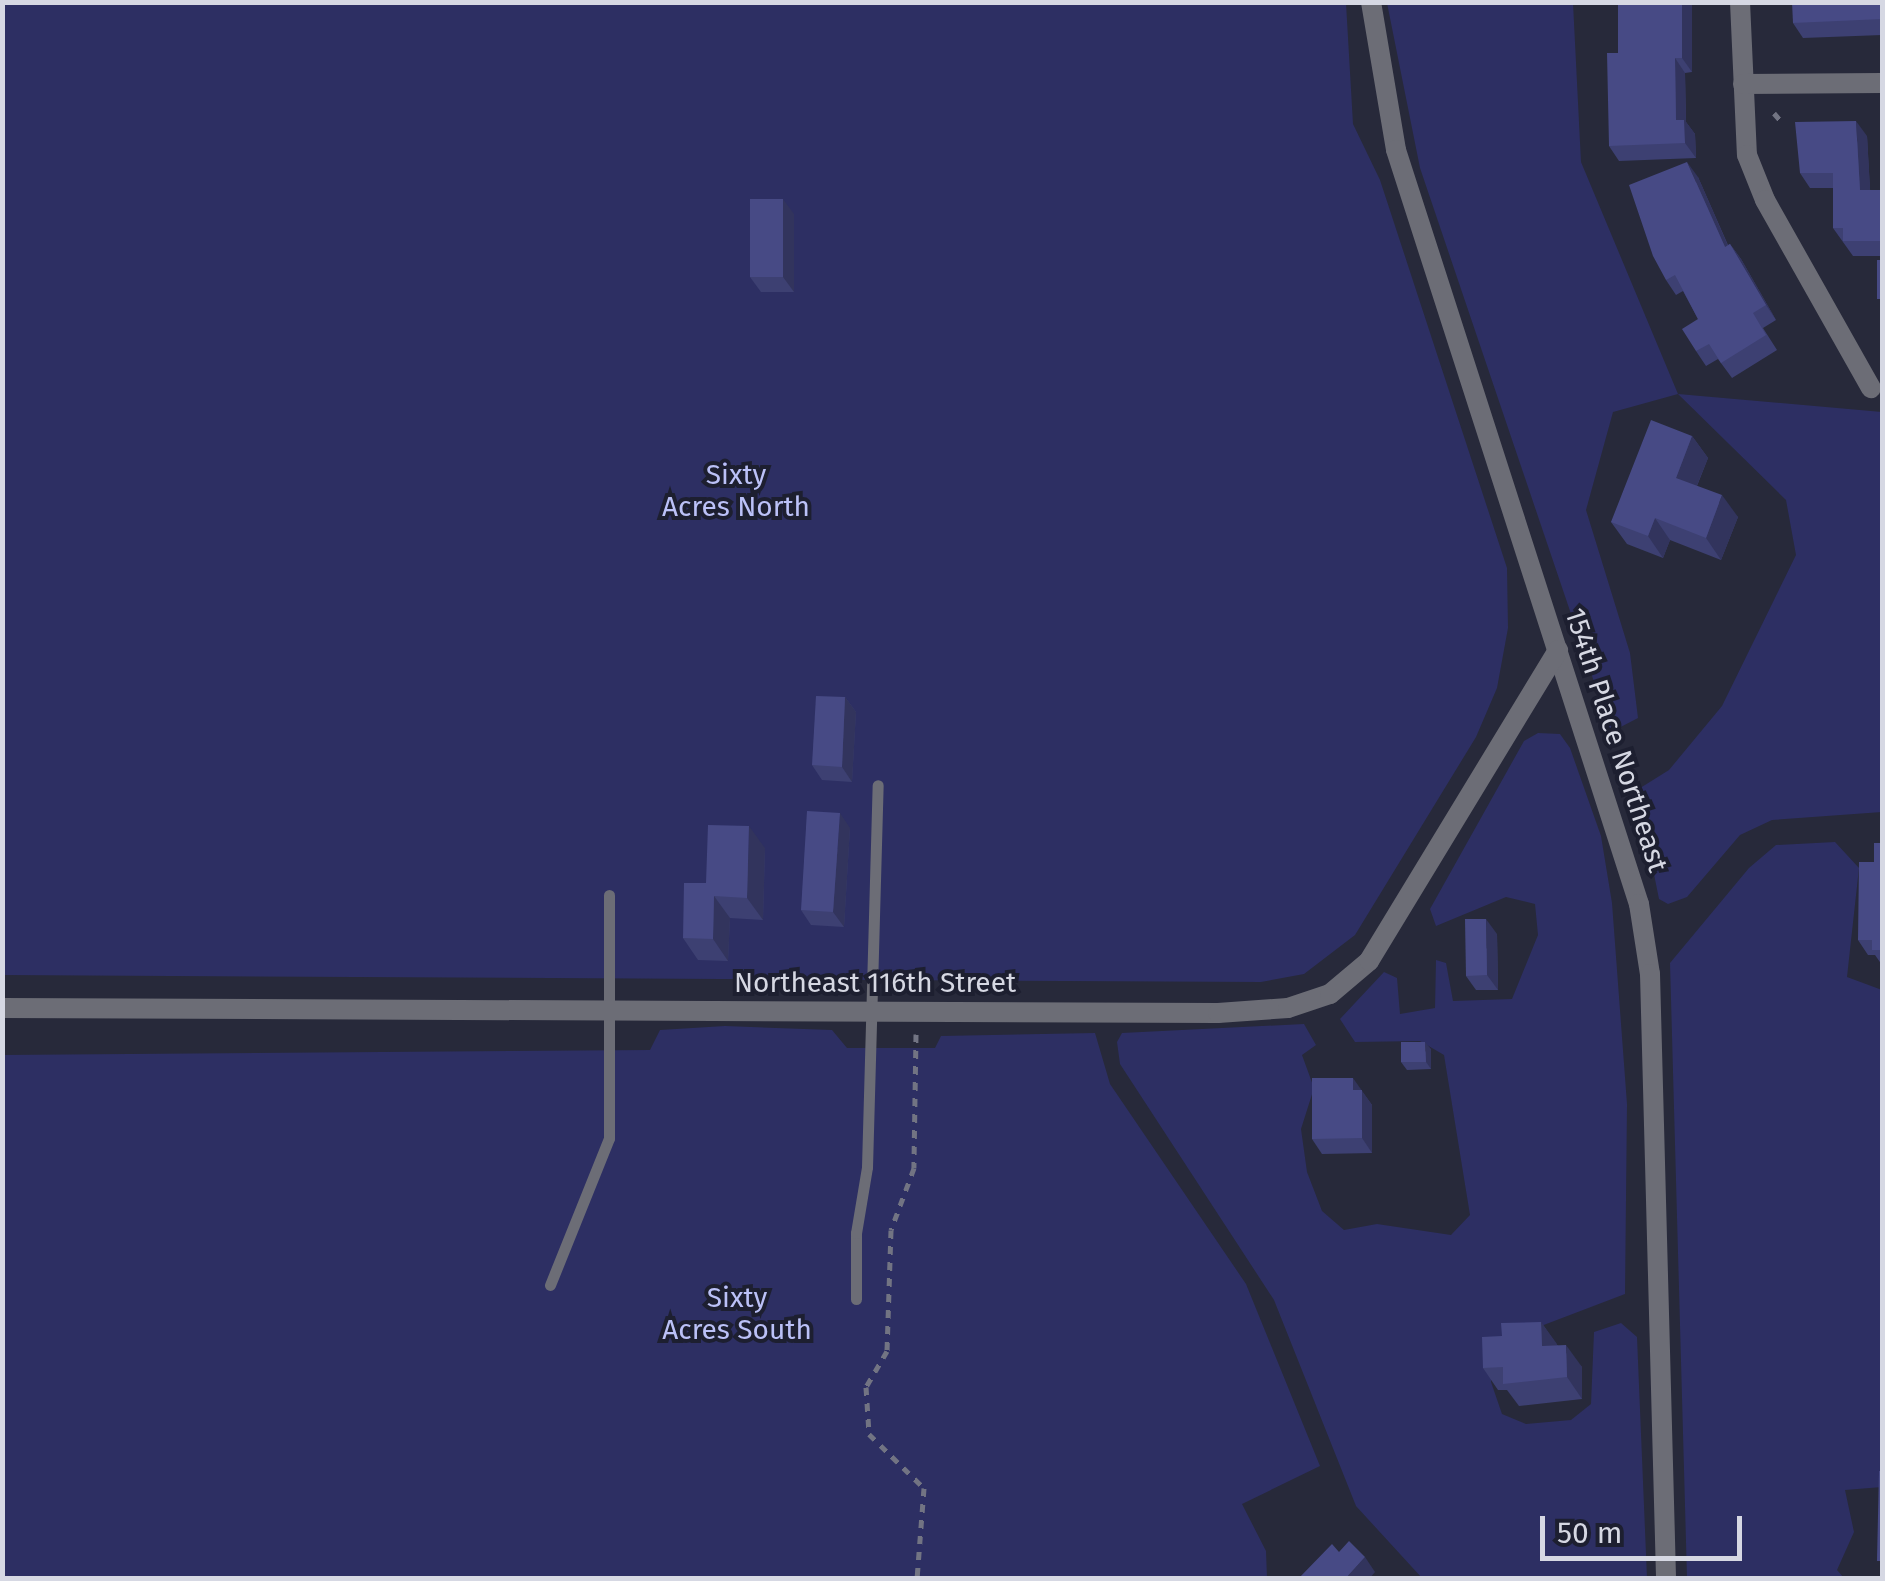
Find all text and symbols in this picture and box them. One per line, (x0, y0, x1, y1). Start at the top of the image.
park label: Sixty Acres North (662, 458, 810, 524)
street label: 154th Place Northeast (1557, 604, 1675, 876)
street label: Northeast 116th Street (734, 966, 1016, 1000)
park label: Sixty Acres South (662, 1281, 812, 1347)
scale bar (1545, 1496, 1748, 1558)
text: 50 m (1557, 1515, 1622, 1551)

